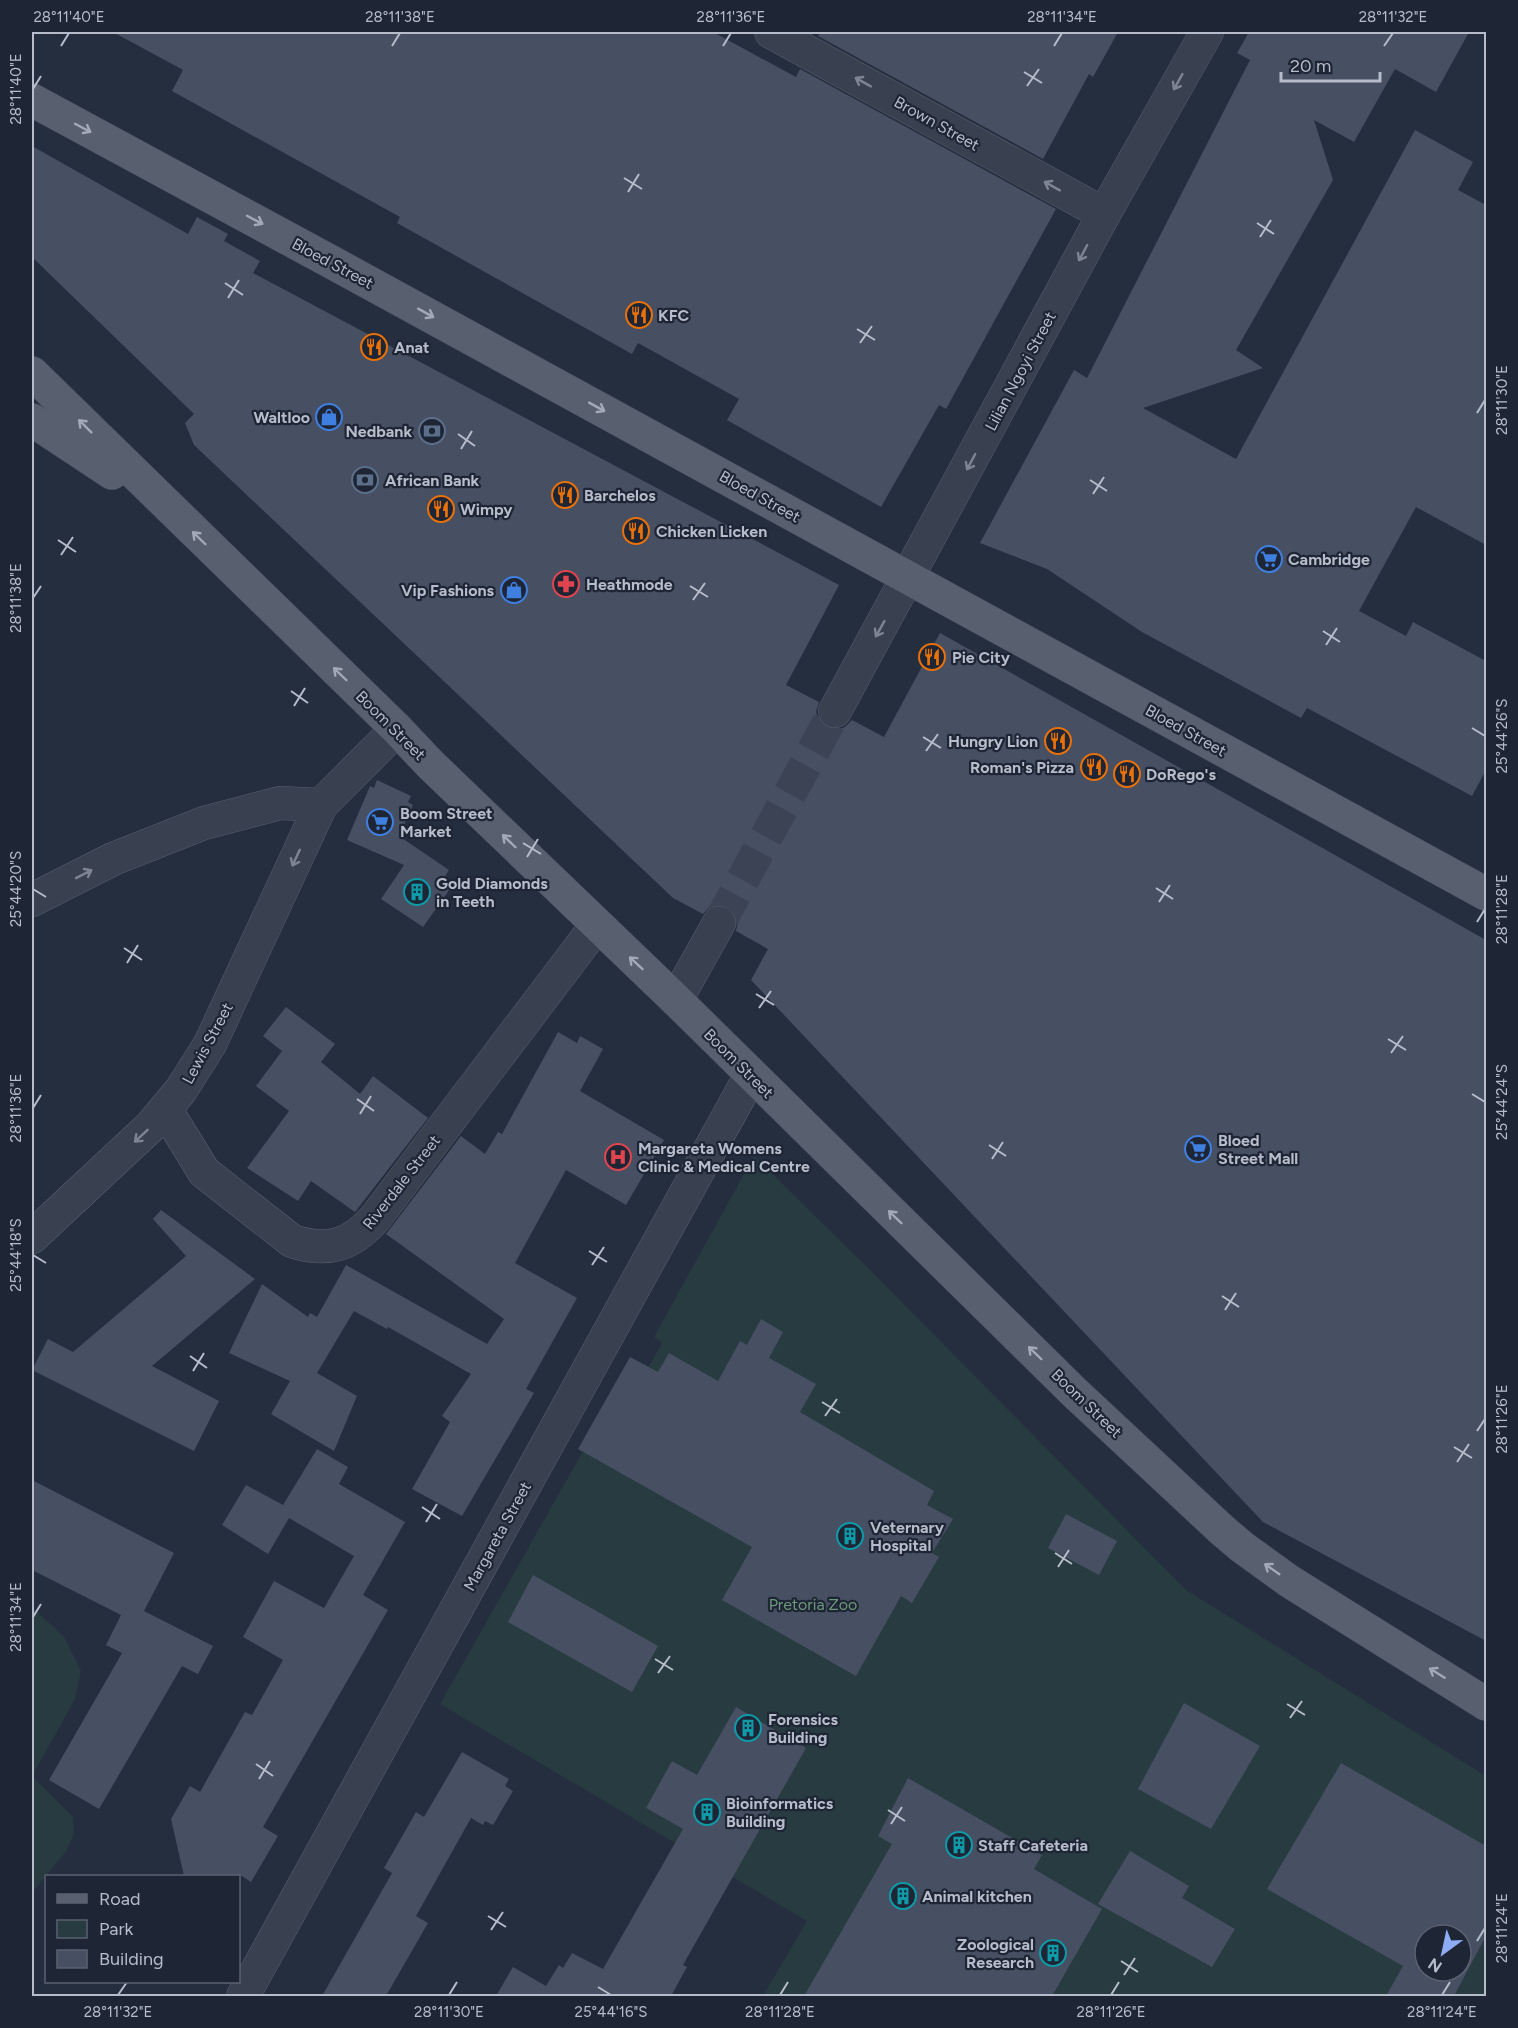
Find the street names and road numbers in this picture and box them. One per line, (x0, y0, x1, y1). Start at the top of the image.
street label: Brown Street (891, 92, 983, 155)
street label: Bloed Street (289, 234, 377, 293)
street label: Lilian Ngoyi Street (981, 308, 1060, 434)
street label: Bloed Street (716, 466, 803, 526)
street label: Boom Street (352, 687, 429, 764)
street label: Bloed Street (1142, 700, 1229, 760)
street label: Lewis Street (178, 999, 237, 1087)
street label: Boom Street (700, 1025, 777, 1102)
street label: Riverdale Street (359, 1131, 444, 1233)
street label: Boom Street (1047, 1365, 1126, 1442)
street label: Margareta Street (460, 1478, 535, 1594)

